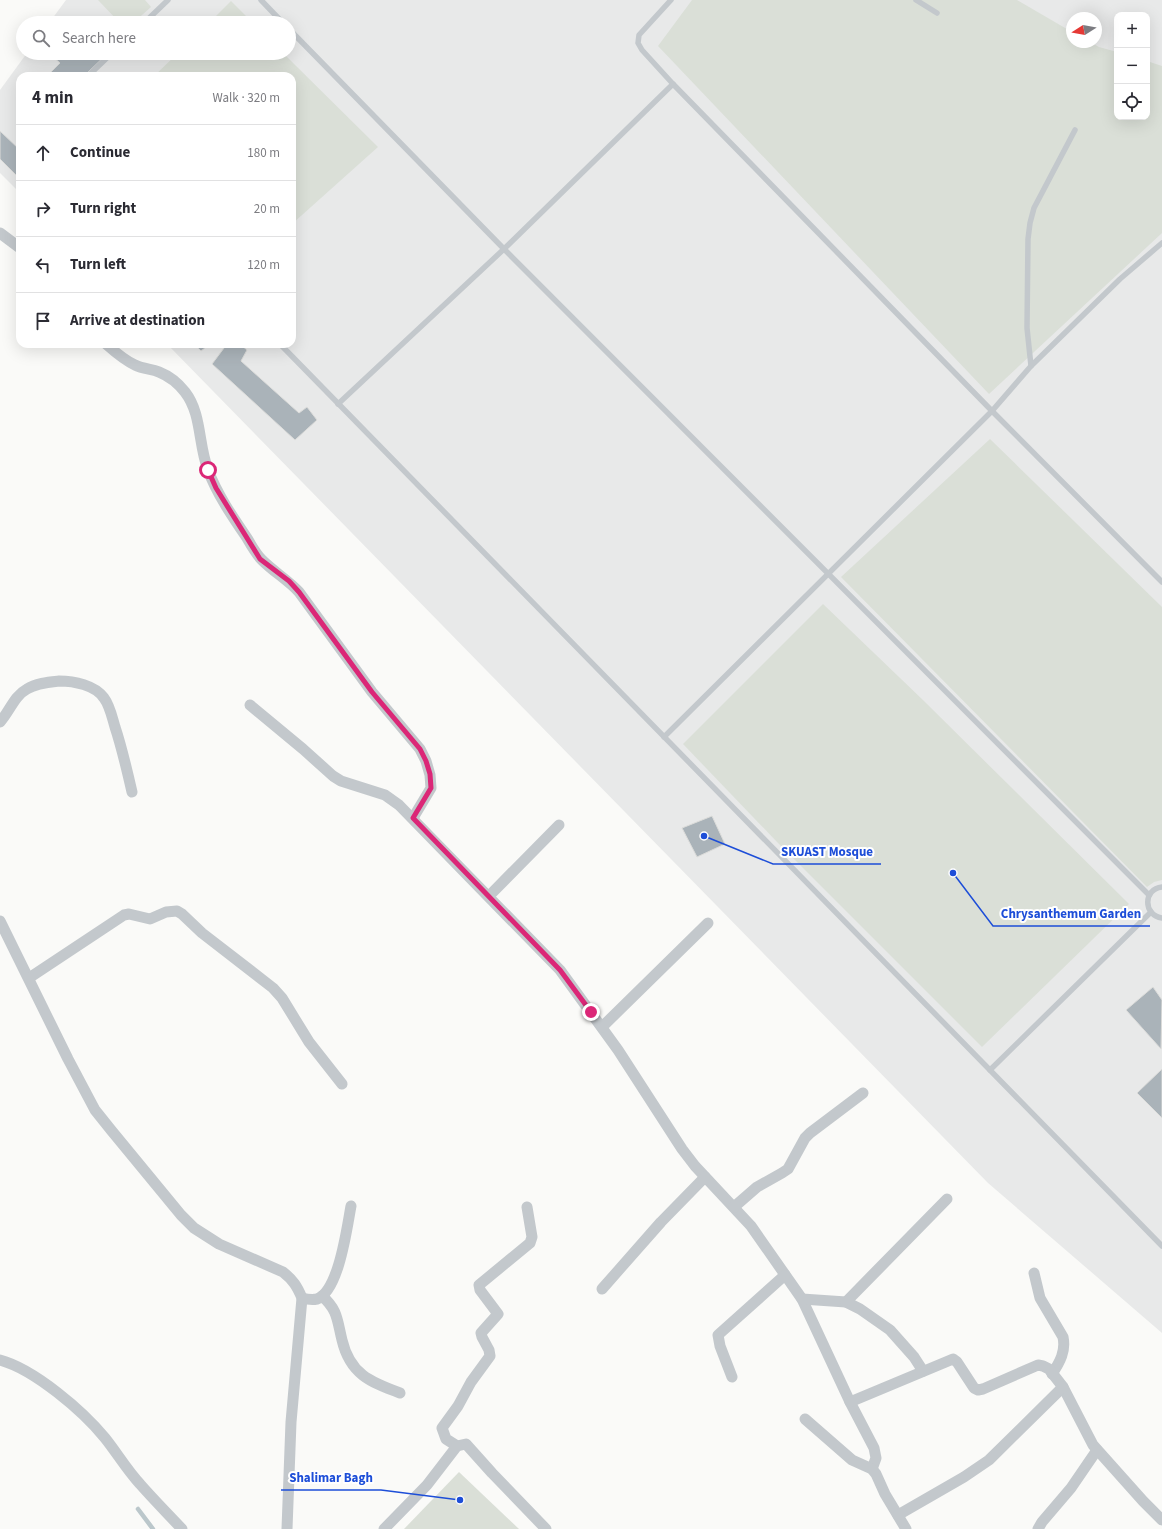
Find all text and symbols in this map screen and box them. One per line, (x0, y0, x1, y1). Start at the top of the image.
north arrow (1066, 12, 1102, 48)
map controls (1114, 12, 1150, 120)
button: + (1114, 12, 1150, 48)
search box (16, 16, 296, 60)
icon: search (30, 27, 52, 49)
text: Search here (62, 28, 136, 49)
button: − (1114, 48, 1150, 84)
button: locate (1114, 84, 1150, 120)
text: 4 min (32, 86, 73, 110)
text: Walk · 320 m (212, 89, 280, 107)
icon: ahead (32, 142, 54, 164)
text: Continue (70, 142, 130, 163)
text: 180 m (247, 144, 280, 162)
icon: right (32, 198, 54, 220)
text: Turn right (70, 198, 136, 219)
text: 20 m (254, 200, 280, 218)
icon: left (32, 254, 54, 276)
text: Turn left (70, 254, 126, 275)
text: 120 m (247, 256, 280, 274)
icon: arrive (32, 310, 54, 332)
text: Arrive at destination (70, 310, 205, 331)
route start (199, 461, 217, 479)
callout: SKUAST Mosque (773, 839, 881, 864)
text: SKUAST Mosque (781, 843, 873, 861)
callout: Chrysanthemum Garden (993, 901, 1150, 926)
text: Chrysanthemum Garden (1001, 905, 1141, 923)
route end (582, 1003, 600, 1021)
callout: Shalimar Bagh (281, 1465, 381, 1490)
text: Shalimar Bagh (289, 1469, 373, 1487)

